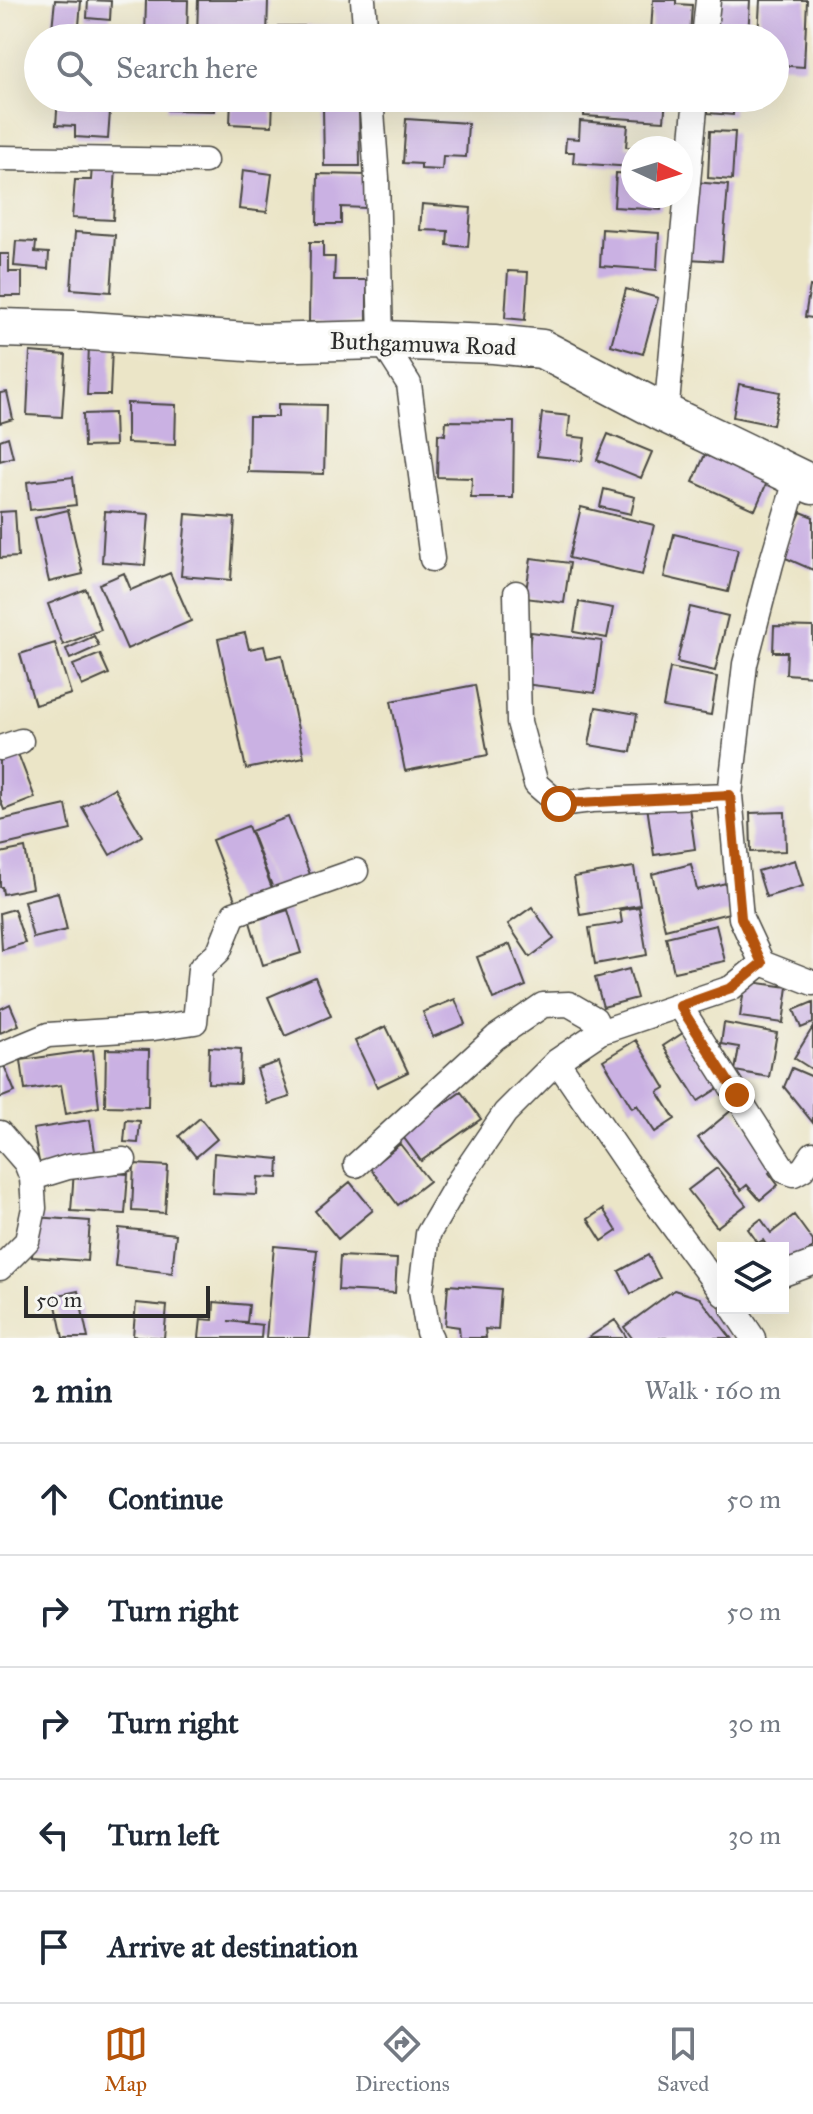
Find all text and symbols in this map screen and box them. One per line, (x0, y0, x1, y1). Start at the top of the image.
search box (24, 24, 789, 112)
icon: search (52, 46, 96, 90)
text: Search here (116, 50, 258, 86)
north arrow (621, 136, 693, 208)
street label: Buthgamuwa Road (329, 326, 517, 362)
route start (541, 786, 577, 822)
route end (719, 1077, 755, 1113)
map controls (717, 1242, 789, 1314)
button: layers (717, 1242, 789, 1314)
scale bar (24, 1282, 210, 1318)
text: 50 m (36, 1286, 82, 1313)
text: 2 min (32, 1370, 112, 1411)
text: Walk · 160 m (645, 1374, 781, 1406)
icon: ahead (32, 1477, 76, 1521)
text: Continue (108, 1481, 223, 1517)
text: 50 m (726, 1483, 781, 1515)
icon: right (32, 1589, 76, 1633)
text: Turn right (108, 1593, 239, 1629)
text: 50 m (726, 1595, 781, 1627)
icon: right (32, 1701, 76, 1745)
text: Turn right (108, 1705, 239, 1741)
text: 30 m (728, 1707, 781, 1739)
icon: left (32, 1813, 76, 1857)
text: Turn left (108, 1817, 219, 1853)
text: 30 m (728, 1819, 781, 1851)
icon: arrive (32, 1925, 76, 1969)
text: Arrive at destination (108, 1929, 358, 1965)
tab: Map (104, 2022, 148, 2097)
tab: Directions (355, 2022, 450, 2097)
tab: Saved (657, 2022, 709, 2097)

